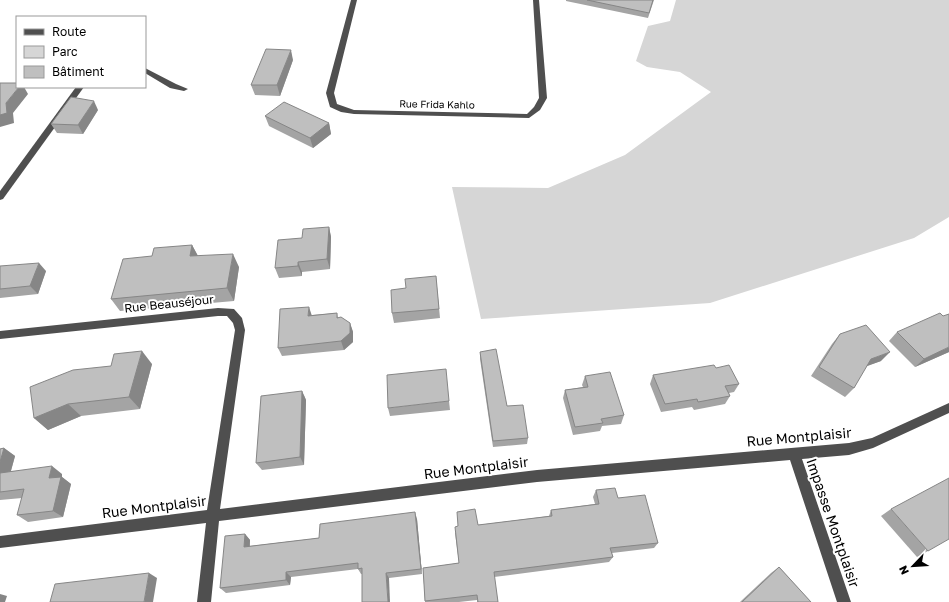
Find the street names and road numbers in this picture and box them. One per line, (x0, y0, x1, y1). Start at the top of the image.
street label: Rue Frida Kahlo (399, 97, 475, 111)
street label: Rue Beauséjour (123, 291, 215, 316)
street label: Rue Montplaisir (746, 423, 853, 450)
street label: Rue Montplaisir (423, 453, 530, 482)
street label: Impasse Montplaisir (803, 456, 864, 590)
street label: Rue Montplaisir (101, 492, 208, 521)

